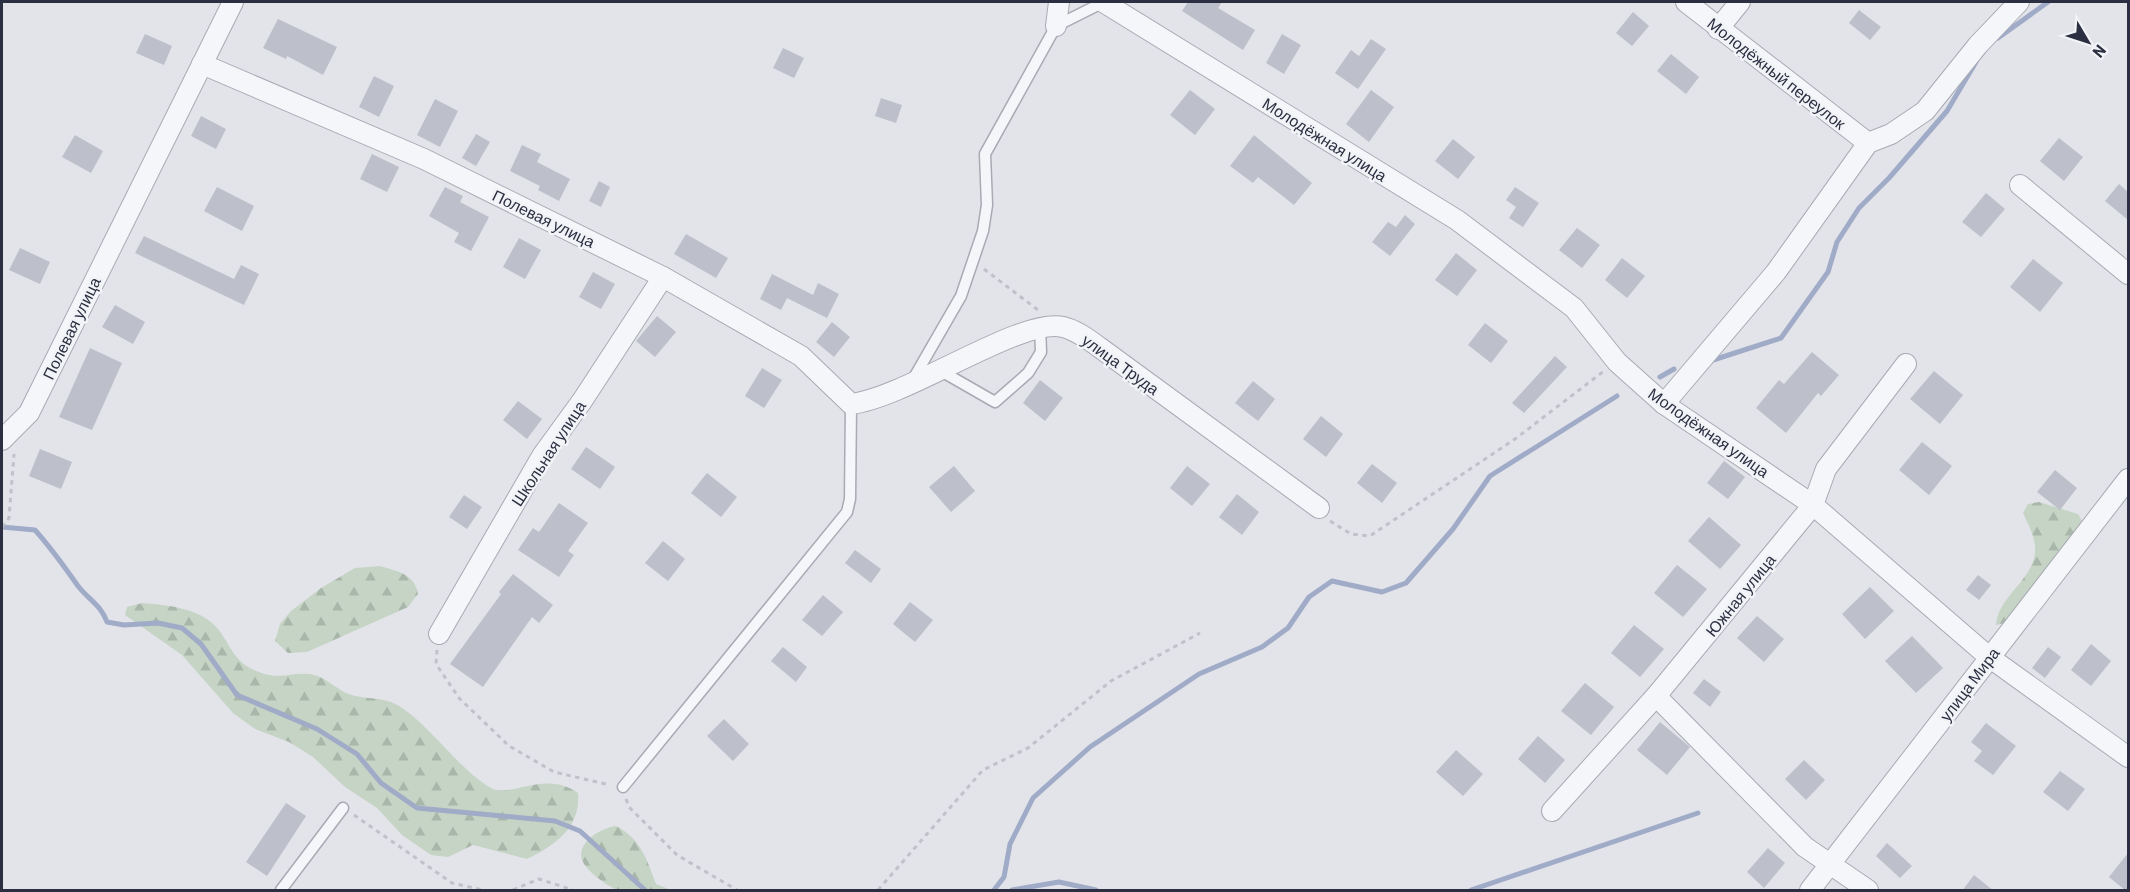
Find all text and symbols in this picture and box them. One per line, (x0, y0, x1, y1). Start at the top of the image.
north arrow (2058, 12, 2118, 72)
street label: Молодёжный переулок (1704, 13, 1851, 133)
text: N (2089, 42, 2111, 62)
street label: Молодёжная улица (1259, 93, 1391, 185)
street label: Полевая улица (490, 185, 598, 251)
street label: Полевая улица (38, 274, 104, 382)
street label: улица Труда (1079, 330, 1163, 398)
street label: Молодёжная улица (1645, 383, 1773, 481)
street label: Школьная улица (507, 397, 589, 509)
street label: Южная улица (1701, 550, 1779, 640)
street label: улица Мира (1935, 643, 2003, 725)

